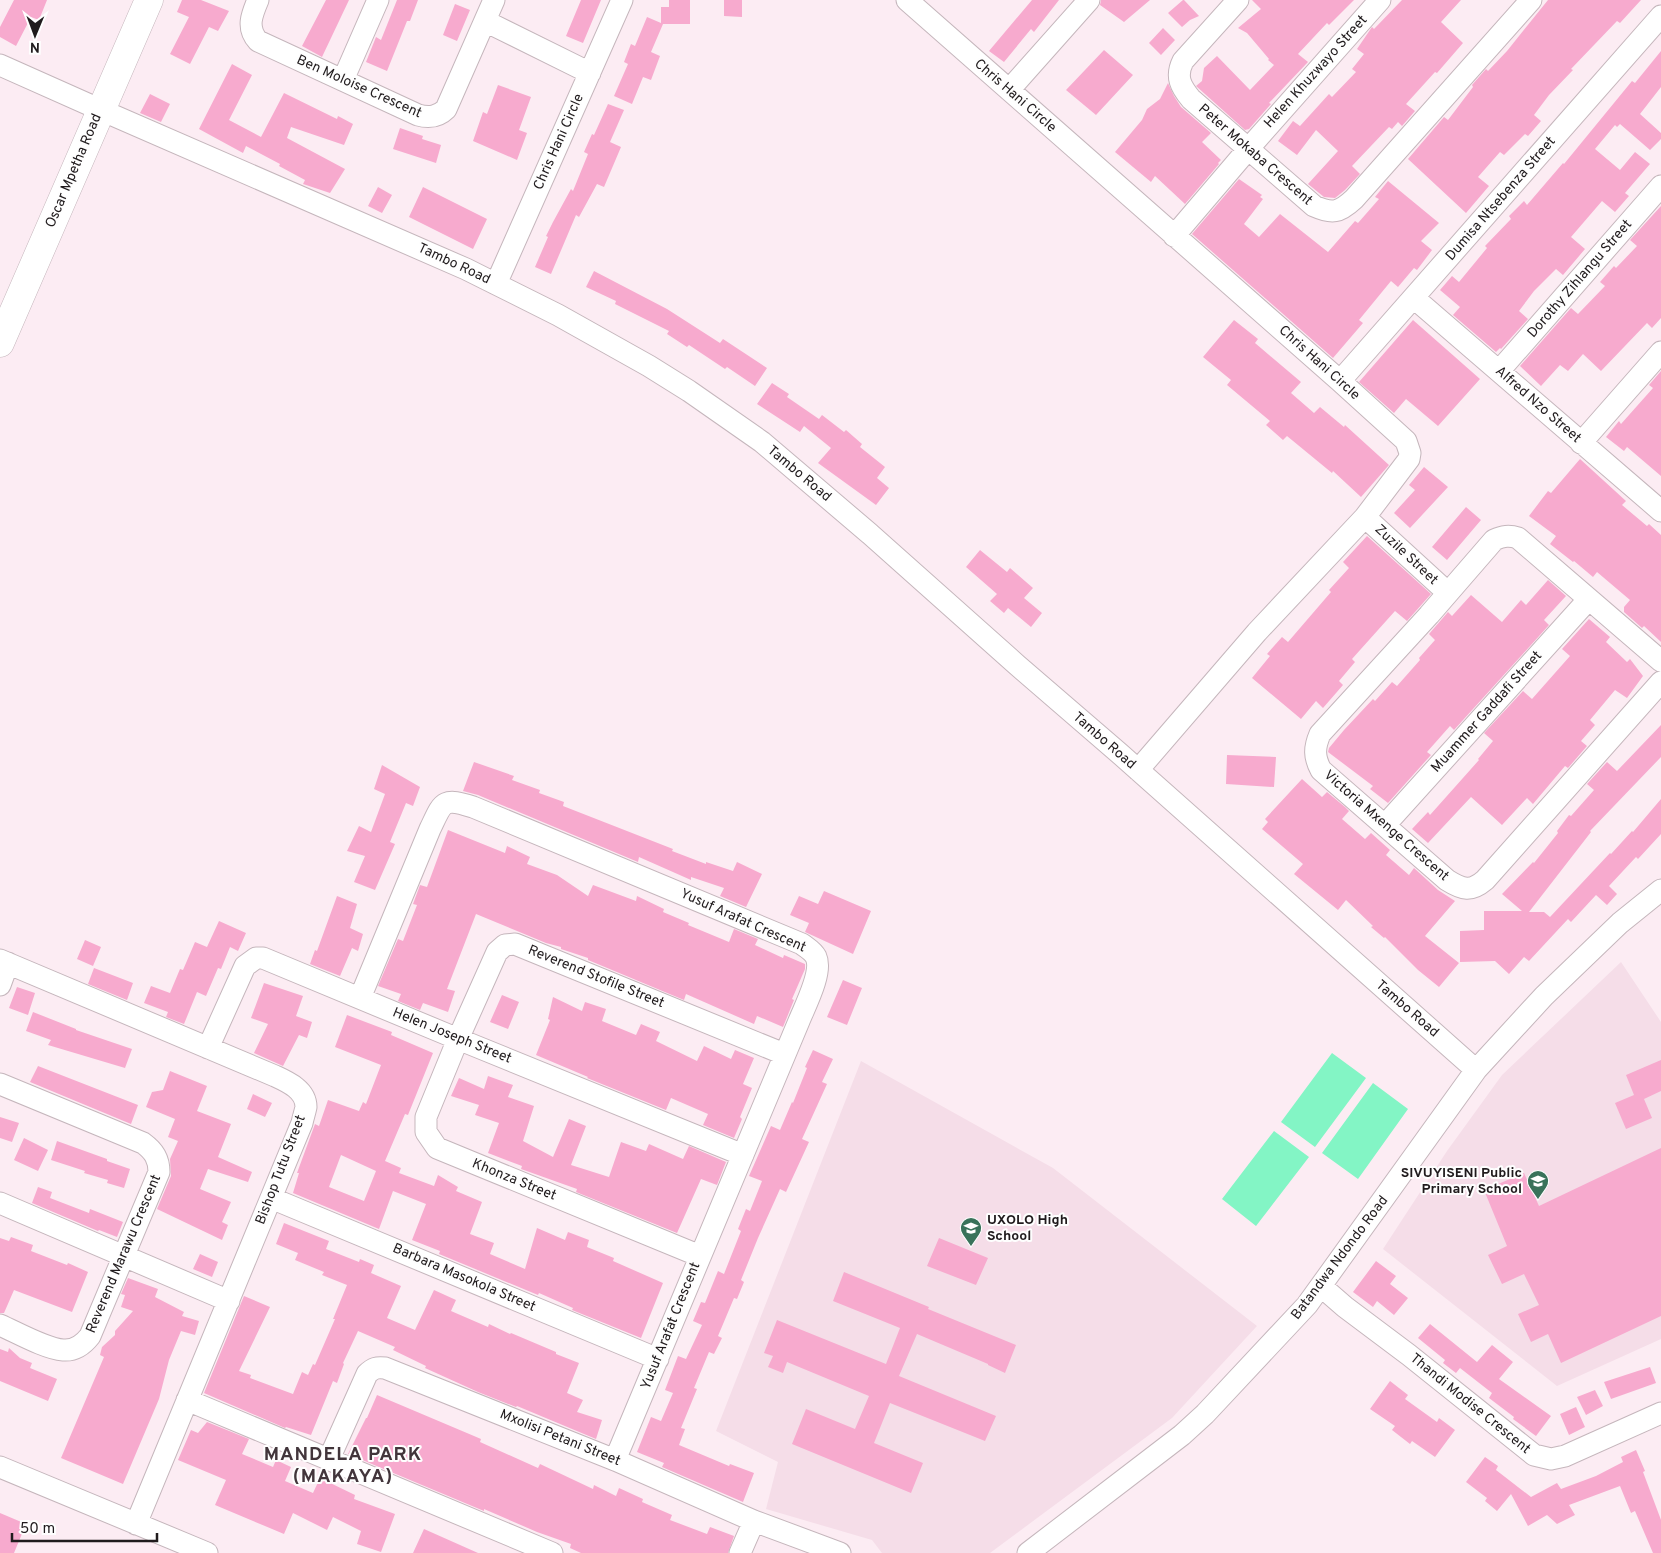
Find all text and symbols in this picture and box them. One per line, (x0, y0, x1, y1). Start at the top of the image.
north arrow (10, 10, 60, 60)
street label: Helen Khuzwayo Street (1261, 12, 1371, 132)
text: N (30, 38, 40, 55)
street label: Ben Moloise Crescent (294, 52, 424, 122)
street label: Chris Hani Circle (970, 56, 1060, 136)
street label: Chris Hani Circle (530, 91, 588, 193)
street label: Peter Mokaba Crescent (1194, 101, 1316, 209)
street label: Oscar Mpetha Road (42, 111, 106, 231)
street label: Dumisa Ntsebenza Street (1442, 133, 1560, 265)
street label: Dorothy Zihlangu Street (1524, 216, 1636, 342)
street label: Tambo Road (415, 240, 493, 288)
street label: Chris Hani Circle (1275, 322, 1363, 404)
street label: Alfred Nzo Street (1492, 363, 1584, 447)
street label: Tambo Road (764, 442, 834, 506)
street label: Zuzile Street (1371, 521, 1441, 589)
street label: Muammer Gaddafi Street (1428, 648, 1546, 776)
street label: Tambo Road (1069, 709, 1139, 773)
street label: Victoria Mxenge Crescent (1320, 767, 1452, 885)
street label: Yusuf Arafat Crescent (678, 886, 808, 956)
street label: Reverend Stofile Street (525, 942, 667, 1012)
street label: Tambo Road (1372, 977, 1442, 1041)
street label: Helen Joseph Street (390, 1004, 514, 1068)
street label: Bishop Tutu Street (252, 1113, 310, 1227)
street label: Khonza Street (469, 1155, 559, 1205)
place label: SIVUYISENI Public Primary School (1401, 1165, 1522, 1198)
school or university icon: SIVUYISENI Public Primary School (1526, 1169, 1550, 1200)
street label: Reverend Marawu Crescent (83, 1172, 165, 1336)
street label: Batandwa Ndondo Road (1288, 1193, 1392, 1323)
place label: UXOLO High School (987, 1212, 1068, 1245)
school or university icon: UXOLO High School (959, 1216, 983, 1247)
street label: Barbara Masokola Street (390, 1240, 538, 1316)
street label: Yusuf Arafat Crescent (638, 1260, 704, 1392)
street label: Thandi Modise Crescent (1406, 1350, 1534, 1458)
street label: Mxolisi Petani Street (497, 1406, 623, 1470)
district label: MANDELA PARK (MAKAYA) (264, 1443, 422, 1489)
scale bar (12, 1510, 158, 1542)
text: 50 m (20, 1520, 55, 1539)

